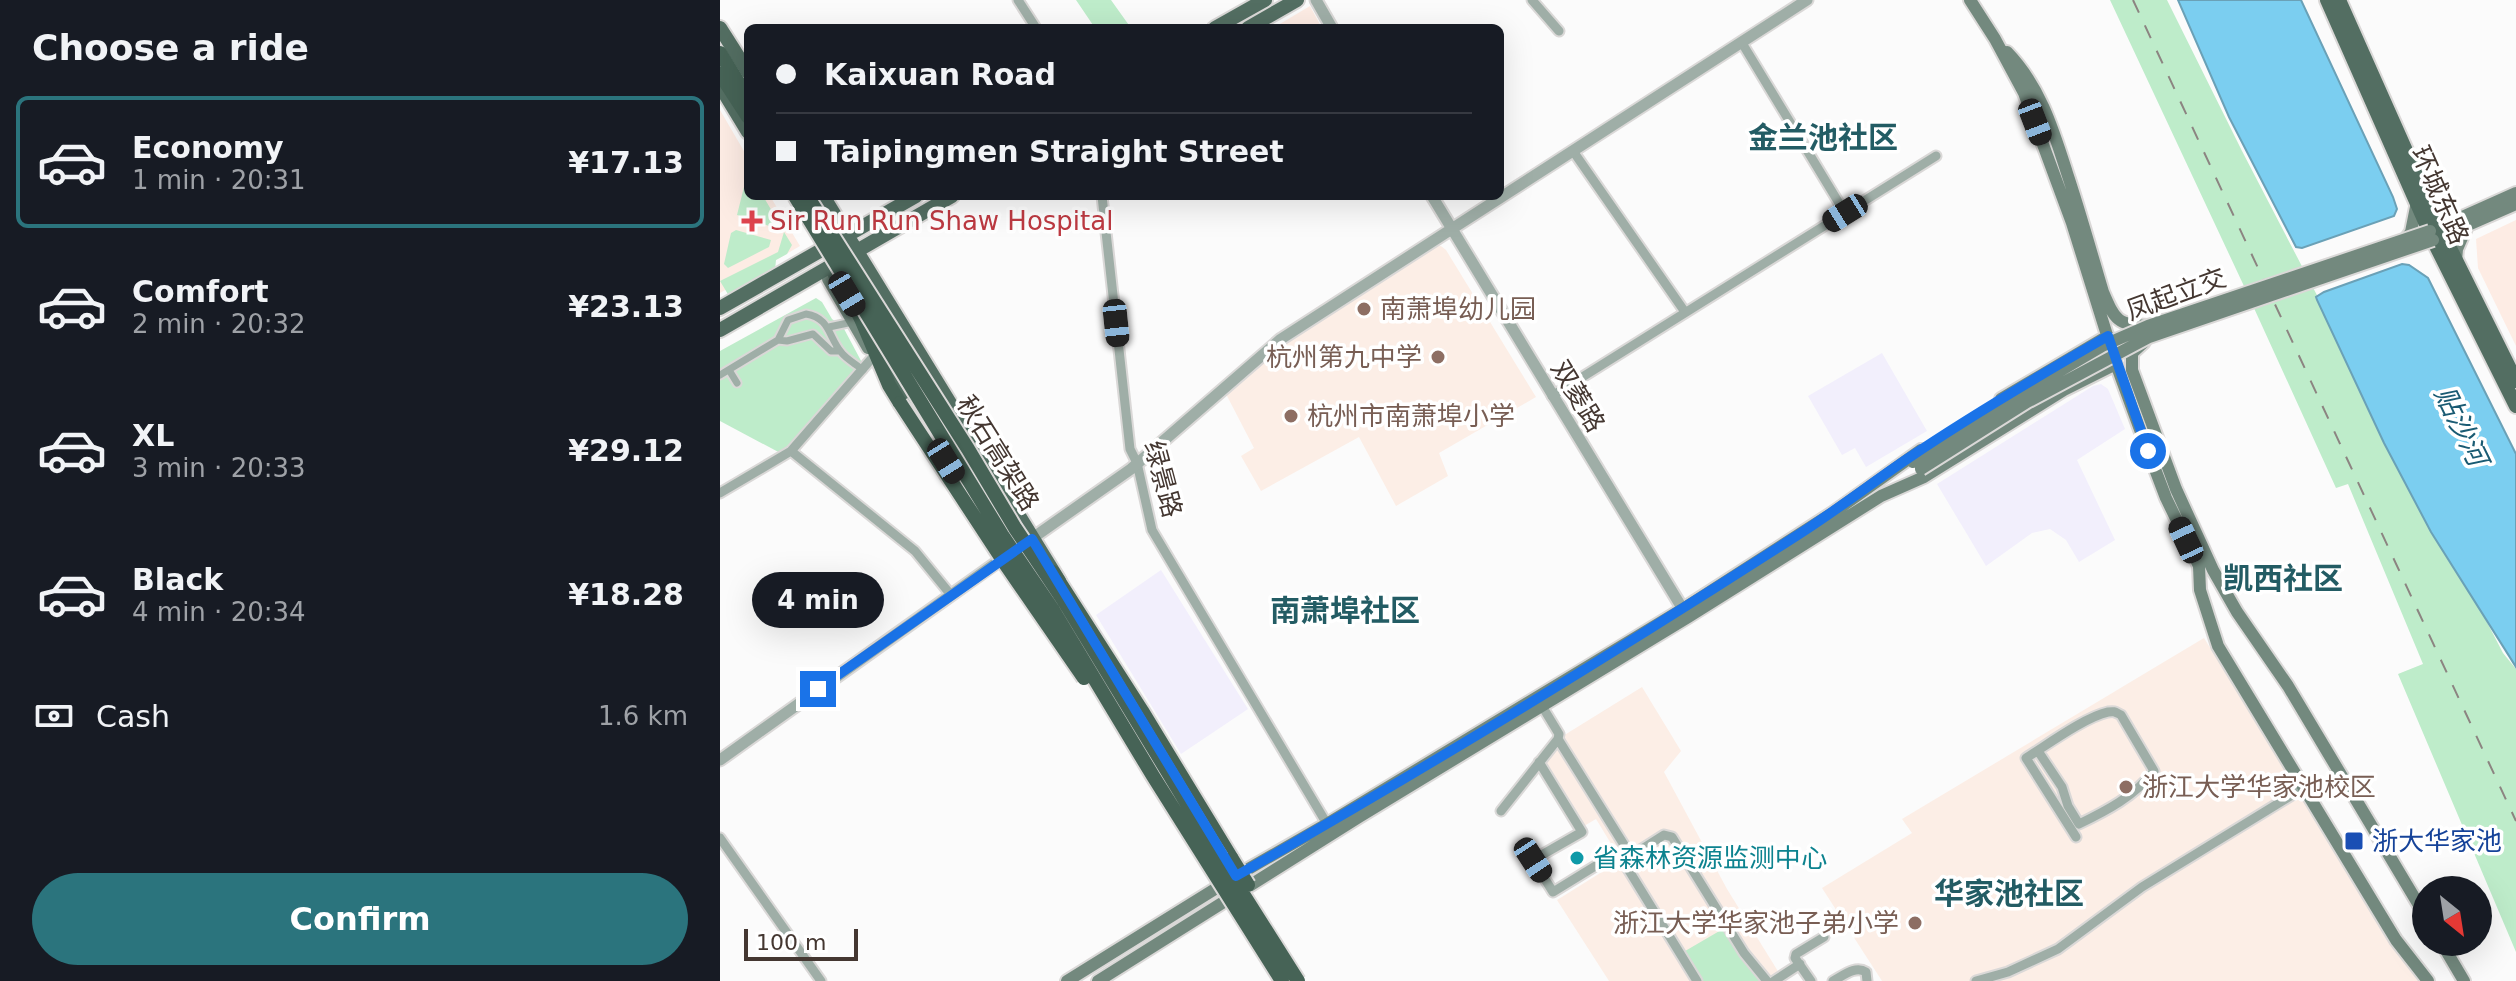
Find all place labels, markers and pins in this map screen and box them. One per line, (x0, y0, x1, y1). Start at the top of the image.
place label: Sir Run Run Shaw Hospital (770, 206, 1113, 236)
marker: Sir Run Run Shaw Hospital (741, 210, 763, 232)
place label: 南萧埠幼儿园 (1380, 294, 1536, 324)
marker: 南萧埠幼儿园 (1355, 300, 1373, 318)
place label: 杭州第九中学 (1266, 342, 1422, 372)
marker: 杭州第九中学 (1429, 348, 1447, 366)
place label: 杭州市南萧埠小学 (1307, 401, 1515, 431)
marker: 杭州市南萧埠小学 (1282, 407, 1300, 425)
place label: 浙江大学华家池校区 (2142, 772, 2376, 802)
marker: 浙江大学华家池校区 (2117, 778, 2135, 796)
place label: 浙大华家池 (2372, 826, 2502, 856)
marker: 浙大华家池 (2343, 830, 2365, 852)
place label: 省森林资源监测中心 (1593, 843, 1827, 873)
marker: 省森林资源监测中心 (1568, 849, 1586, 867)
place label: 浙江大学华家池子弟小学 (1613, 908, 1899, 938)
marker: 浙江大学华家池子弟小学 (1906, 914, 1924, 932)

